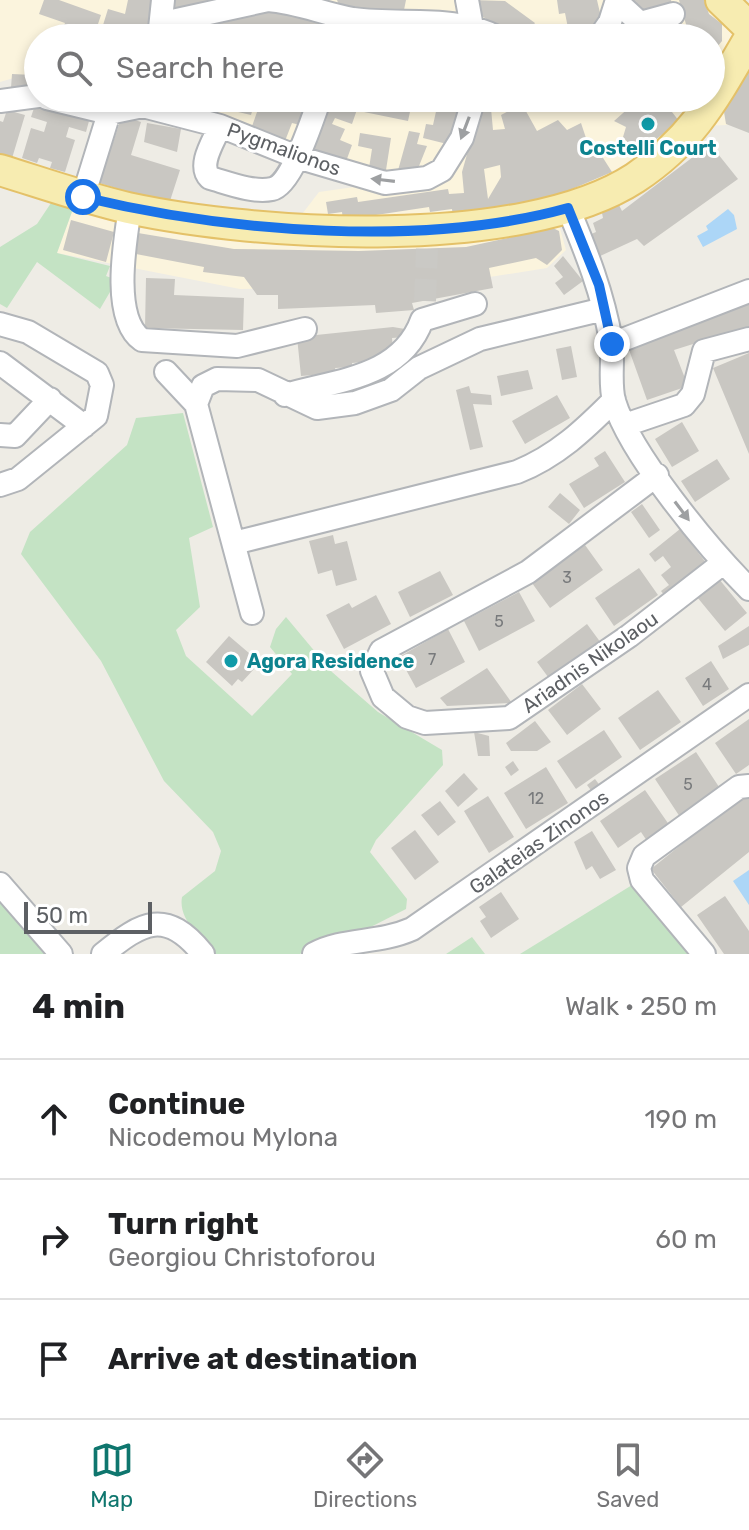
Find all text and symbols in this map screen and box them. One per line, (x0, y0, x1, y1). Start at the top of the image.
search box (24, 24, 725, 112)
icon: search (52, 46, 96, 90)
text: Search here (116, 50, 284, 86)
marker: Costelli Court (639, 115, 657, 133)
one-way arrow (458, 116, 471, 140)
street label: Pygmalionos (224, 117, 344, 181)
place label: Costelli Court (579, 136, 717, 160)
one-way arrow (371, 173, 396, 186)
route start (65, 179, 101, 215)
route end (594, 326, 630, 362)
one-way arrow (674, 500, 690, 521)
house number: 3 (562, 568, 572, 587)
street label: Ariadnis Nikolaou (517, 606, 663, 718)
house number: 5 (494, 612, 504, 631)
place label: Agora Residence (247, 649, 415, 673)
house number: 7 (428, 650, 436, 669)
marker: Agora Residence (222, 652, 240, 670)
house number: 4 (702, 675, 712, 694)
house number: 5 (683, 775, 693, 794)
street label: Galateias Zinonos (465, 785, 613, 899)
house number: 12 (528, 789, 544, 808)
scale bar (24, 898, 152, 934)
text: 50 m (36, 902, 88, 929)
text: 4 min (32, 986, 125, 1027)
text: Walk · 250 m (565, 991, 717, 1022)
text: Continue (108, 1086, 245, 1122)
icon: ahead (32, 1097, 76, 1141)
text: 190 m (644, 1104, 717, 1135)
text: Nicodemou Mylona (108, 1122, 338, 1153)
text: Turn right (108, 1206, 259, 1242)
icon: right (32, 1217, 76, 1261)
text: 60 m (655, 1224, 717, 1255)
text: Georgiou Christoforou (108, 1242, 376, 1273)
icon: arrive (32, 1337, 76, 1381)
text: Arrive at destination (108, 1341, 418, 1377)
tab: Map (90, 1438, 134, 1513)
tab: Directions (313, 1438, 417, 1513)
tab: Saved (597, 1438, 659, 1513)

